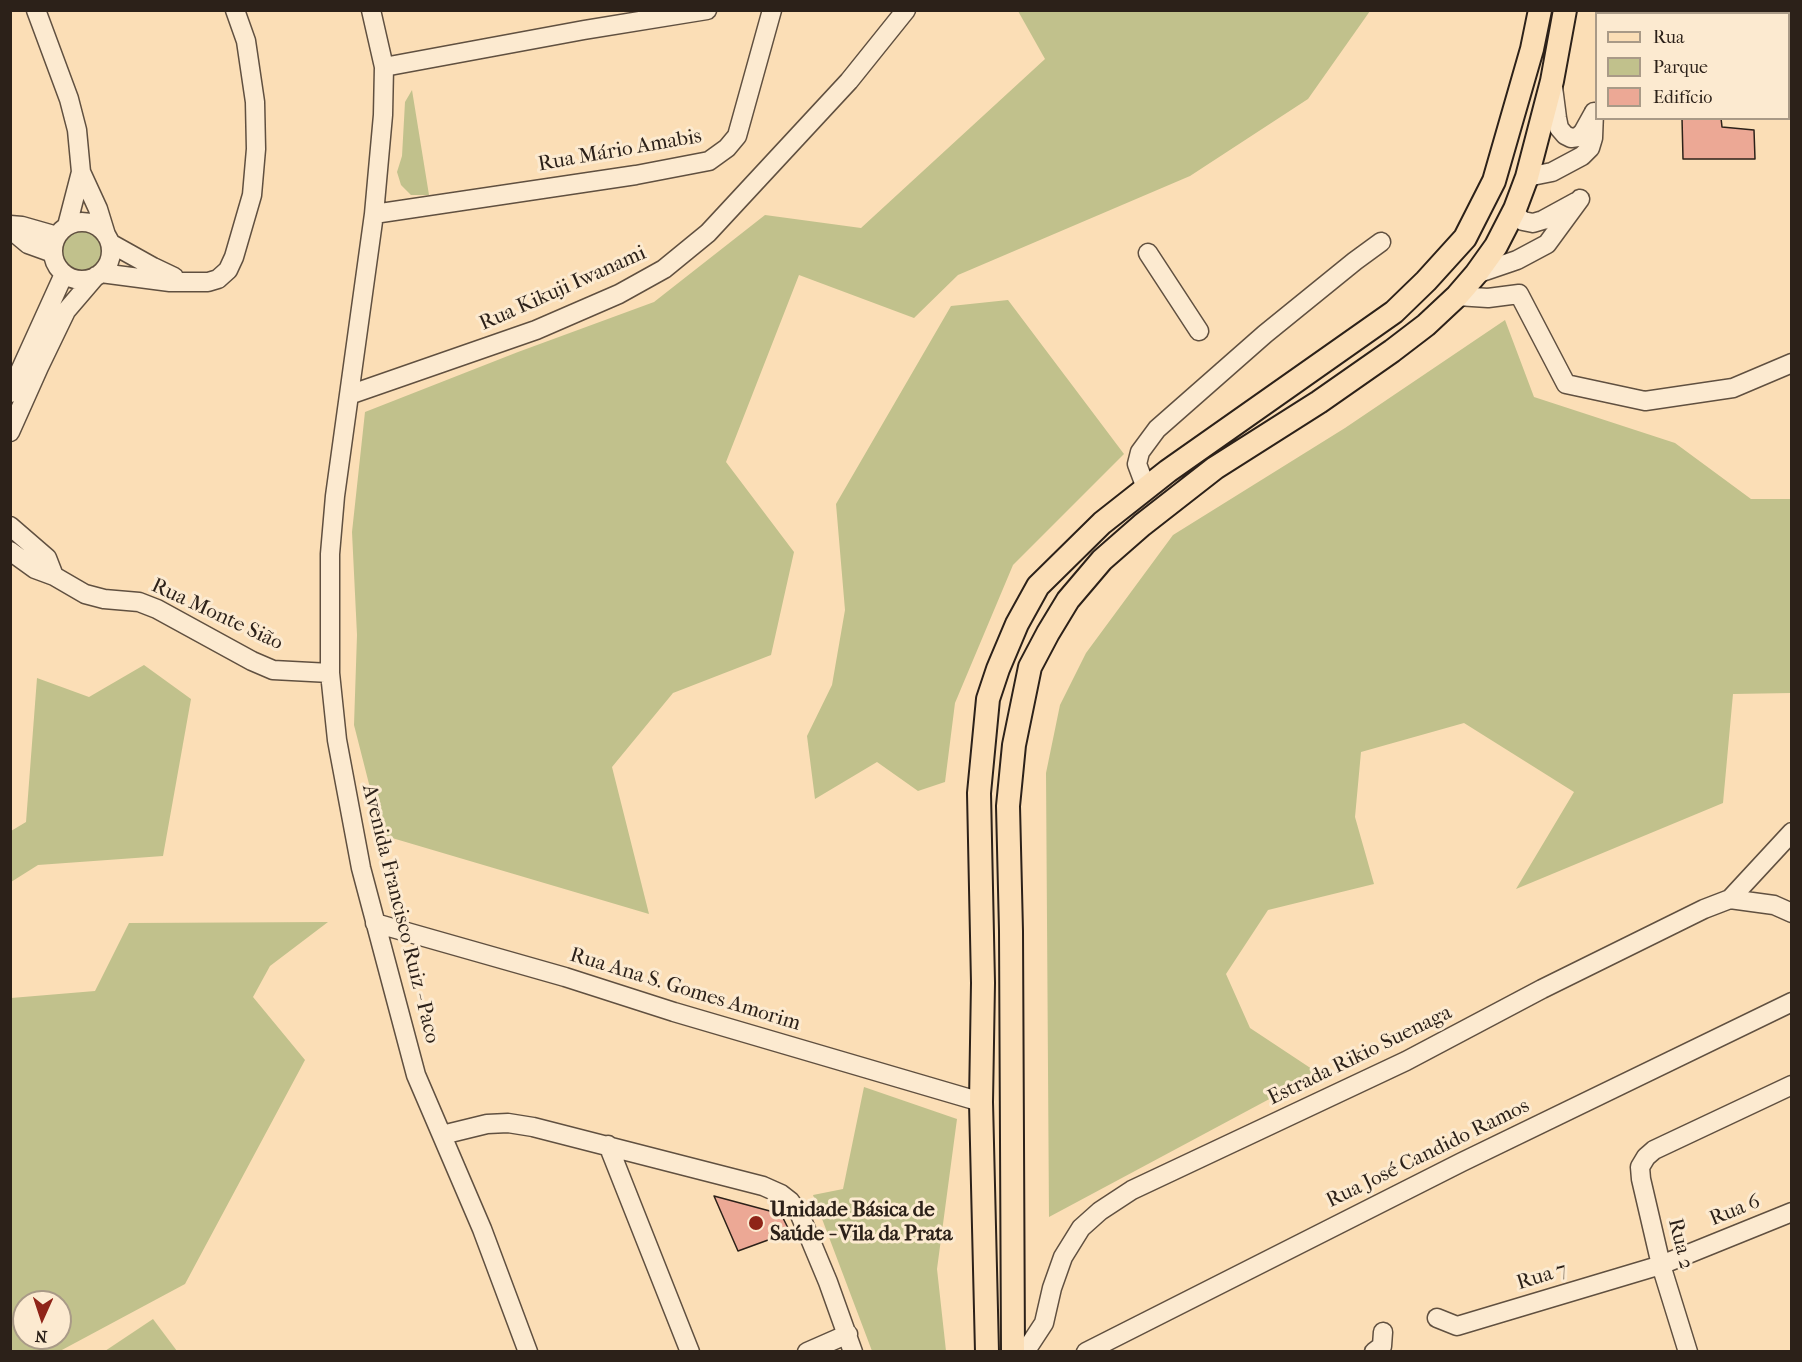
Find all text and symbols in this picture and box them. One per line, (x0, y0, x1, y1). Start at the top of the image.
legend (1595, 12, 1790, 120)
text: Rua (1653, 27, 1684, 48)
text: Parque (1653, 57, 1708, 78)
text: Edifício (1653, 87, 1712, 108)
street label: Rua Mário Amabis (536, 124, 704, 178)
street label: Rua Kikuji Iwanami (476, 241, 650, 337)
street label: Rua Monte Sião (147, 574, 287, 656)
street label: Avenida Francisco Ruiz - Paco (356, 782, 444, 1046)
street label: Rua Ana S. Gomes Amorim (567, 943, 803, 1037)
street label: Estrada Rikio Suenaga (1264, 1000, 1456, 1112)
street label: Rua José Candido Ramos (1322, 1094, 1534, 1214)
street label: Rua 6 (1706, 1190, 1764, 1232)
place label: Unidade Básica de Saúde - Vila da Prata (770, 1198, 953, 1248)
marker: Unidade Básica de Saúde - Vila da Prata (747, 1214, 765, 1232)
street label: Rua 2 (1662, 1216, 1698, 1272)
street label: Rua 7 (1514, 1257, 1570, 1297)
north arrow (12, 1290, 72, 1350)
text: N (35, 1327, 48, 1346)

